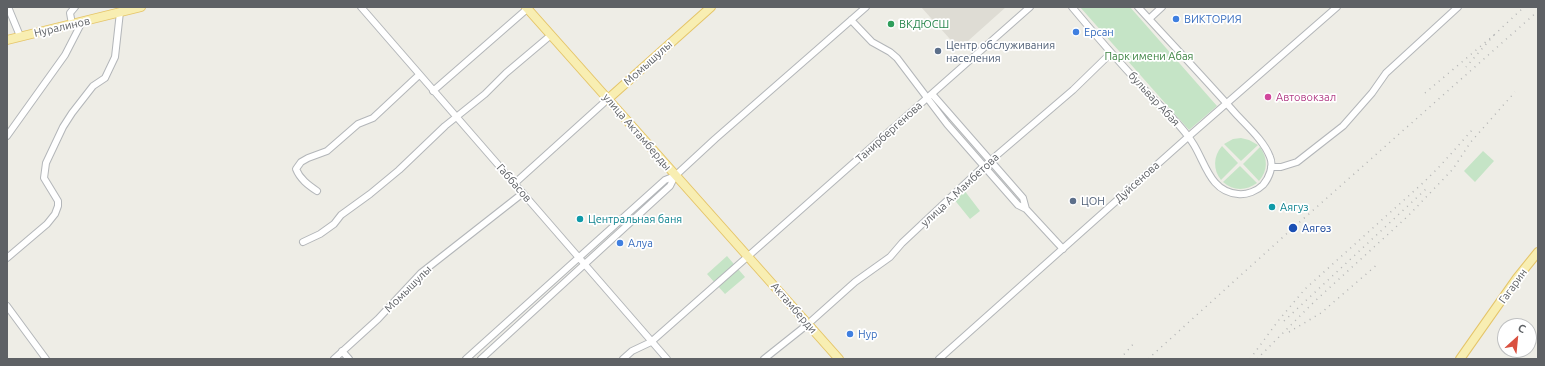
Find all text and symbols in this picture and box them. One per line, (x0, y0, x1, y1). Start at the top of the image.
place label: ВИКТОРИЯ (1184, 12, 1241, 26)
street label: Нуралинов (33, 14, 91, 40)
marker: ВИКТОРИЯ (1171, 14, 1181, 24)
place label: ВКДЮСШ (899, 17, 949, 31)
marker: ВКДЮСШ (886, 19, 896, 29)
place label: Ерсан (1084, 25, 1114, 39)
marker: Ерсан (1071, 27, 1081, 37)
street label: Момышулы (621, 38, 675, 88)
place label: Центр обслуживания населения (946, 38, 1055, 64)
marker: Центр обслуживания населения (933, 46, 943, 56)
park label: Парк имени Абая (1104, 49, 1194, 63)
street label: бульвар Абая (1125, 69, 1183, 129)
place label: Автовокзал (1276, 90, 1336, 104)
street label: улица Актамберды (600, 91, 674, 173)
marker: Автовокзал (1263, 92, 1273, 102)
street label: Танирбергенова (853, 99, 925, 165)
street label: улица А.Мамбетова (918, 151, 1002, 229)
street label: Дуйсенова (1112, 159, 1162, 205)
street label: Габбасов (494, 161, 534, 205)
place label: ЦОН (1081, 194, 1105, 208)
marker: ЦОН (1068, 196, 1078, 206)
place label: Аягуз (1280, 200, 1309, 214)
marker: Аягуз (1267, 202, 1277, 212)
place label: Центральная баня (588, 212, 682, 226)
marker: Центральная баня (575, 214, 585, 224)
place label: Аягөз (1302, 221, 1331, 235)
marker: Аягөз (1287, 222, 1299, 234)
place label: Алуа (628, 236, 653, 250)
marker: Алуа (615, 238, 625, 248)
street label: Момышулы (382, 263, 434, 315)
street label: Гагарин (1496, 266, 1530, 306)
street label: Актамберди (768, 280, 820, 336)
north arrow (1497, 318, 1537, 358)
text: С (1516, 321, 1528, 335)
place label: Нур (858, 327, 877, 341)
marker: Нур (845, 329, 855, 339)

